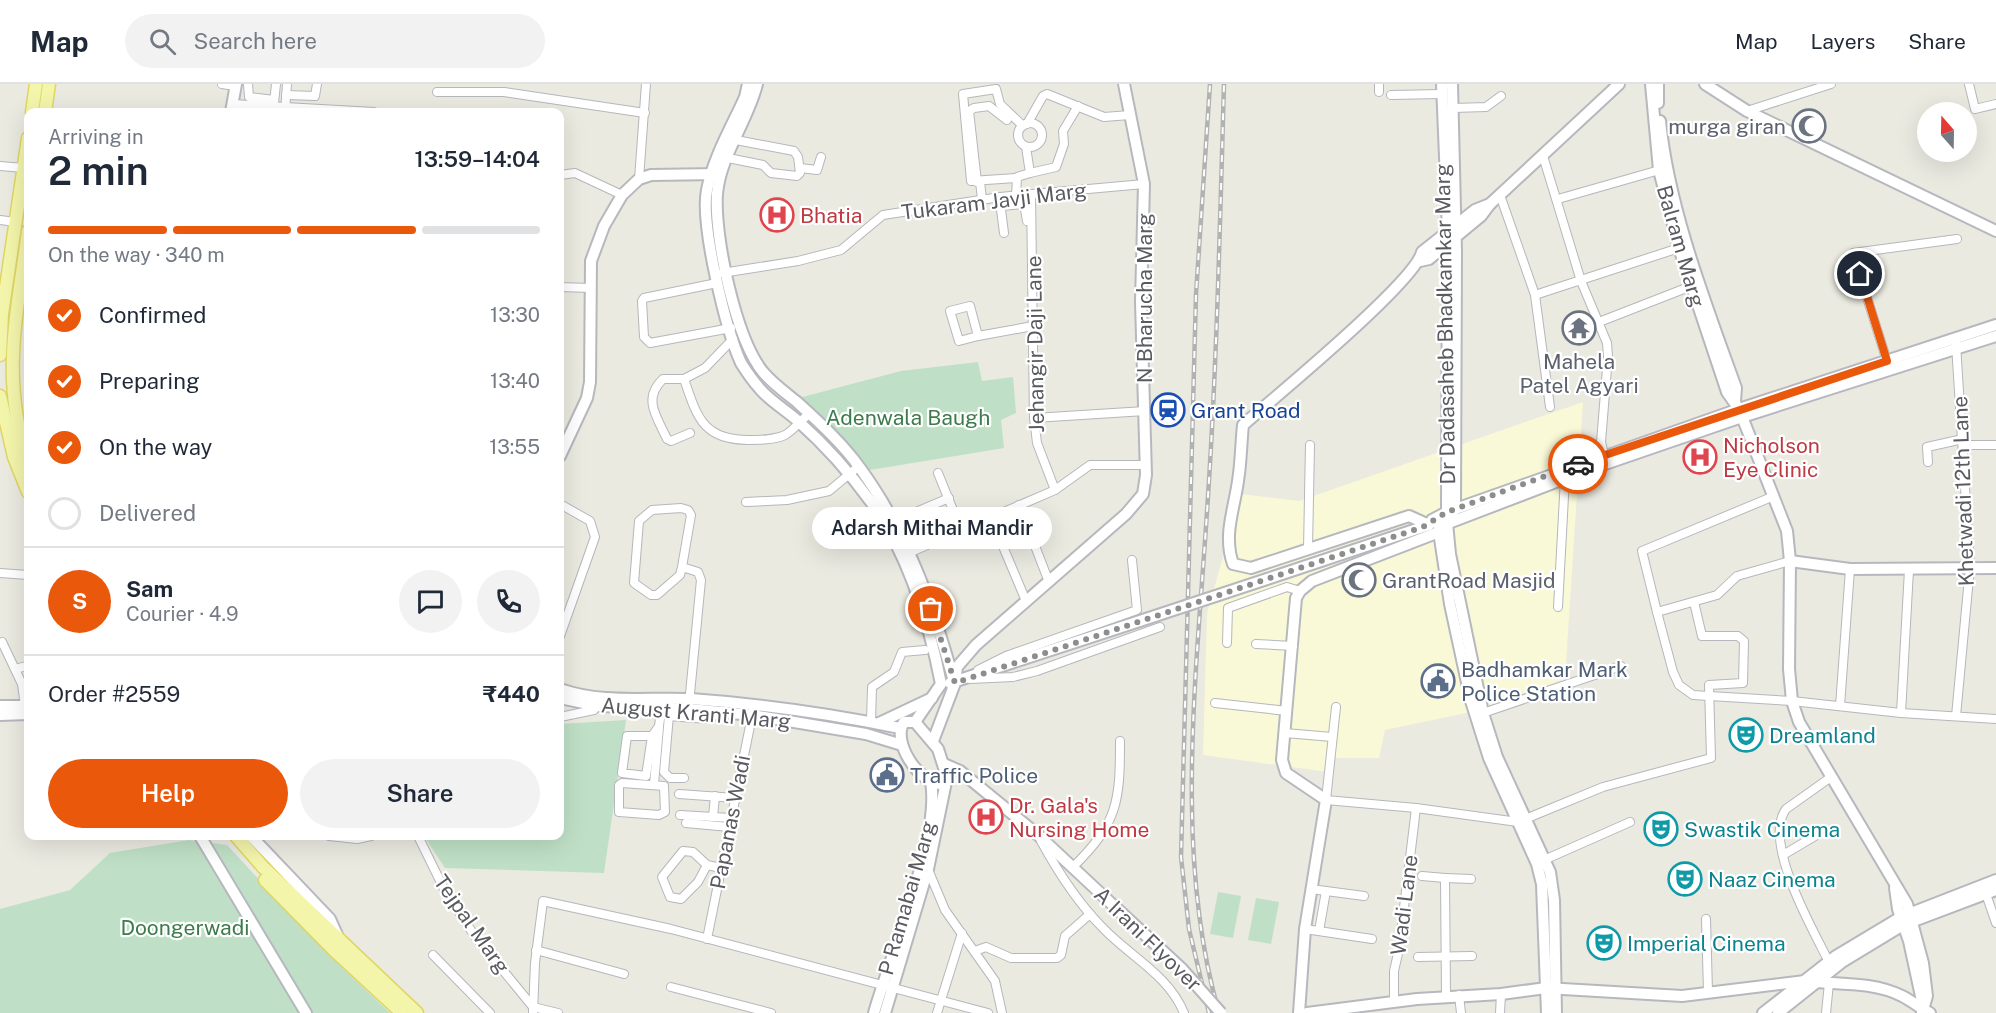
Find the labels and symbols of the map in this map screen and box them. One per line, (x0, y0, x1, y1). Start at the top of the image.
north arrow (1917, 102, 1977, 162)
mosque icon: murga giran (1791, 108, 1827, 144)
place label: murga giran (1668, 114, 1786, 139)
street label: Dr Dadasaheb Bhadkamkar Marg (1430, 163, 1460, 485)
street label: Tukaram Javji Marg (900, 177, 1088, 225)
street label: Balram Marg (1652, 182, 1710, 310)
hospital icon: Bhatia (759, 197, 795, 233)
place label: Bhatia (800, 203, 862, 228)
street label: N Bharucha Marg (1132, 213, 1157, 383)
pin (1834, 248, 1885, 299)
street label: Jehangir Daji Lane (1021, 255, 1049, 433)
temple icon: Mahela Patel Agyari (1561, 310, 1597, 346)
place label: Mahela Patel Agyari (1519, 349, 1639, 398)
station icon: Grant Road (1150, 392, 1186, 428)
street label: Khetwadi 12th Lane (1947, 395, 1979, 587)
place label: Grant Road (1191, 398, 1301, 423)
park label: Adenwala Baugh (826, 405, 990, 430)
place label: Nicholson Eye Clinic (1723, 433, 1820, 482)
courier (1548, 434, 1608, 494)
hospital icon: Nicholson Eye Clinic (1682, 439, 1718, 475)
callout: Adarsh Mithai Mandir (811, 507, 1051, 549)
mosque icon: GrantRoad Masjid (1341, 562, 1377, 598)
place label: GrantRoad Masjid (1382, 568, 1556, 593)
pin (905, 583, 956, 634)
place label: Badhamkar Mark Police Station (1461, 657, 1628, 706)
public building icon: Badhamkar Mark Police Station (1420, 663, 1456, 699)
street label: August Kranti Marg (600, 692, 792, 734)
theatre icon: Dreamland (1728, 717, 1764, 753)
place label: Dreamland (1769, 723, 1876, 748)
street label: Papanas Wadi (705, 753, 755, 891)
public building icon: Traffic Police (869, 757, 905, 793)
place label: Traffic Police (910, 763, 1038, 788)
place label: Dr. Gala's Nursing Home (1009, 793, 1149, 842)
hospital icon: Dr. Gala's Nursing Home (968, 799, 1004, 835)
theatre icon: Swastik Cinema (1643, 811, 1679, 847)
place label: Swastik Cinema (1684, 817, 1840, 842)
street label: P Ramabai Marg (873, 818, 941, 978)
street label: Wadi Lane (1385, 853, 1423, 957)
theatre icon: Naaz Cinema (1667, 861, 1703, 897)
place label: Naaz Cinema (1708, 867, 1836, 892)
street label: Tejpal Marg (429, 870, 515, 978)
street label: A Irani Flyover (1089, 882, 1207, 996)
park label: Doongerwadi (120, 915, 250, 940)
theatre icon: Imperial Cinema (1586, 925, 1622, 961)
place label: Imperial Cinema (1627, 931, 1786, 956)

